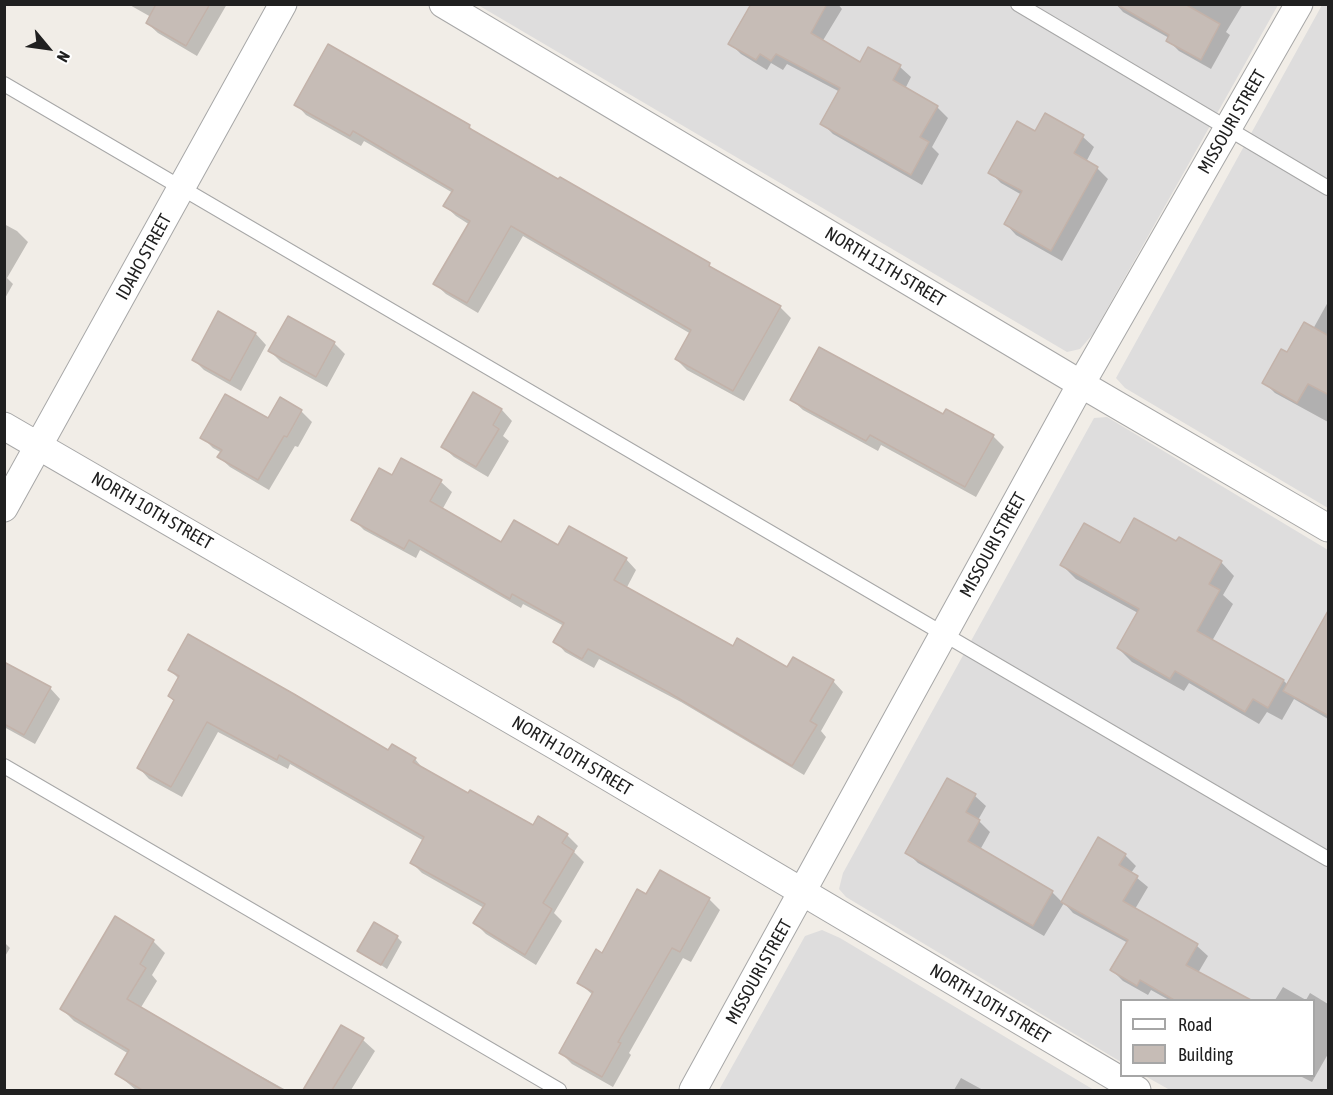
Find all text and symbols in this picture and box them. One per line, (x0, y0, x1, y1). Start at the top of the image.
north arrow (18, 18, 78, 78)
text: N (54, 48, 74, 65)
street label: MISSOURI STREET (1193, 66, 1271, 178)
street label: IDAHO STREET (112, 210, 176, 304)
street label: NORTH 11TH STREET (821, 223, 949, 311)
street label: NORTH 10TH STREET (88, 468, 216, 554)
street label: MISSOURI STREET (955, 489, 1031, 601)
street label: NORTH 10TH STREET (508, 712, 636, 800)
street label: MISSOURI STREET (721, 916, 797, 1028)
street label: NORTH 10TH STREET (926, 960, 1054, 1048)
legend (1120, 999, 1315, 1077)
text: Road (1178, 1014, 1212, 1035)
text: Building (1178, 1044, 1233, 1065)

